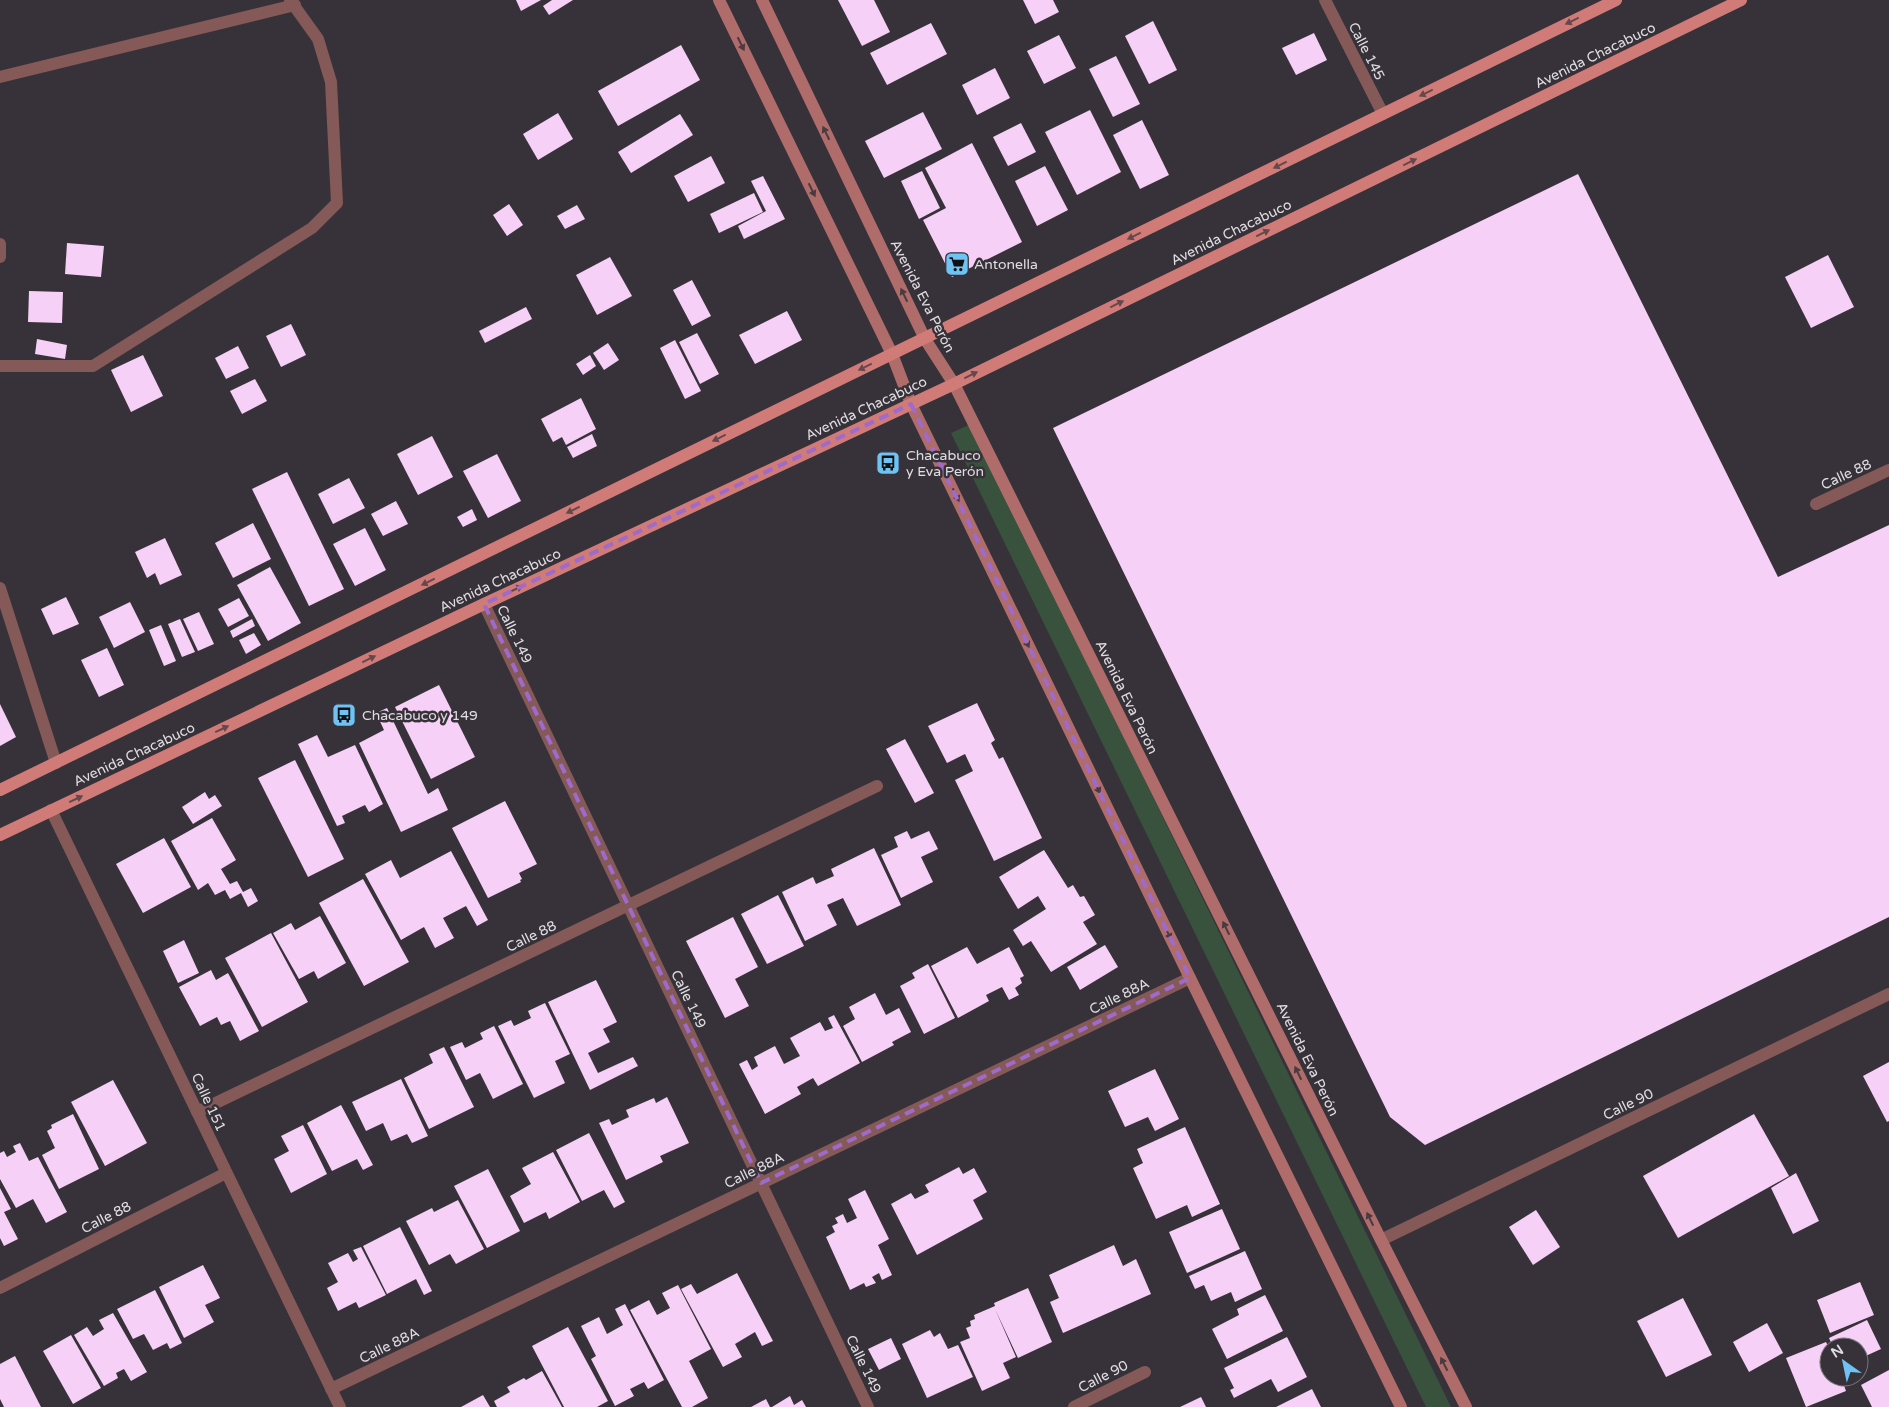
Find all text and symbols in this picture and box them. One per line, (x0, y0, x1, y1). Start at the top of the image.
one-way arrow (1565, 18, 1579, 26)
street label: Avenida Chacabuco (1532, 19, 1658, 92)
street label: Calle 145 (1345, 20, 1388, 83)
one-way arrow (737, 37, 745, 51)
one-way arrow (1419, 89, 1434, 97)
one-way arrow (822, 126, 830, 140)
one-way arrow (1402, 158, 1417, 166)
one-way arrow (1273, 160, 1288, 169)
one-way arrow (808, 183, 816, 197)
street label: Avenida Chacabuco (1168, 196, 1294, 269)
one-way arrow (1256, 229, 1271, 237)
one-way arrow (1127, 232, 1142, 240)
street label: Avenida Eva Perón (887, 237, 958, 356)
supermarket icon: Antonella (944, 251, 970, 277)
place label: Antonella (974, 256, 1038, 273)
one-way arrow (900, 288, 908, 302)
one-way arrow (1110, 300, 1125, 308)
one-way arrow (858, 363, 872, 371)
one-way arrow (964, 371, 978, 379)
street label: Avenida Chacabuco (803, 373, 930, 444)
one-way arrow (712, 434, 727, 443)
place label: Chacabuco y Eva Perón (906, 447, 984, 480)
bus stop icon: Chacabuco y Eva Perón (875, 450, 901, 476)
street label: Calle 88 (1818, 455, 1874, 494)
one-way arrow (952, 488, 960, 502)
one-way arrow (566, 506, 581, 514)
street label: Avenida Chacabuco (437, 545, 564, 616)
one-way arrow (420, 578, 435, 586)
one-way arrow (509, 585, 523, 593)
street label: Calle 149 (493, 602, 536, 666)
one-way arrow (1023, 634, 1031, 648)
street label: Avenida Eva Perón (1092, 638, 1161, 757)
one-way arrow (362, 655, 376, 663)
bus stop icon: Chacabuco y 149 (331, 702, 357, 728)
place label: Chacabuco y 149 (362, 707, 478, 724)
street label: Avenida Chacabuco (71, 719, 198, 790)
one-way arrow (215, 725, 229, 733)
one-way arrow (1093, 780, 1101, 794)
one-way arrow (68, 795, 83, 803)
street label: Calle 88 (503, 917, 559, 956)
one-way arrow (1221, 921, 1229, 935)
one-way arrow (1164, 926, 1172, 941)
street label: Calle 149 (667, 967, 710, 1031)
street label: Calle 88A (1087, 975, 1152, 1018)
street label: Avenida Eva Perón (1273, 1000, 1342, 1119)
one-way arrow (1294, 1066, 1302, 1080)
street label: Calle 151 (188, 1070, 229, 1134)
street label: Calle 90 (1600, 1085, 1656, 1124)
street label: Calle 88A (722, 1149, 787, 1192)
street label: Calle 88 (78, 1198, 134, 1237)
one-way arrow (1366, 1212, 1374, 1226)
street label: Calle 88A (357, 1324, 422, 1367)
street label: Calle 149 (842, 1332, 885, 1396)
north arrow (1819, 1337, 1869, 1387)
text: N (1828, 1341, 1847, 1362)
one-way arrow (1440, 1356, 1448, 1371)
street label: Calle 90 (1075, 1357, 1131, 1396)

